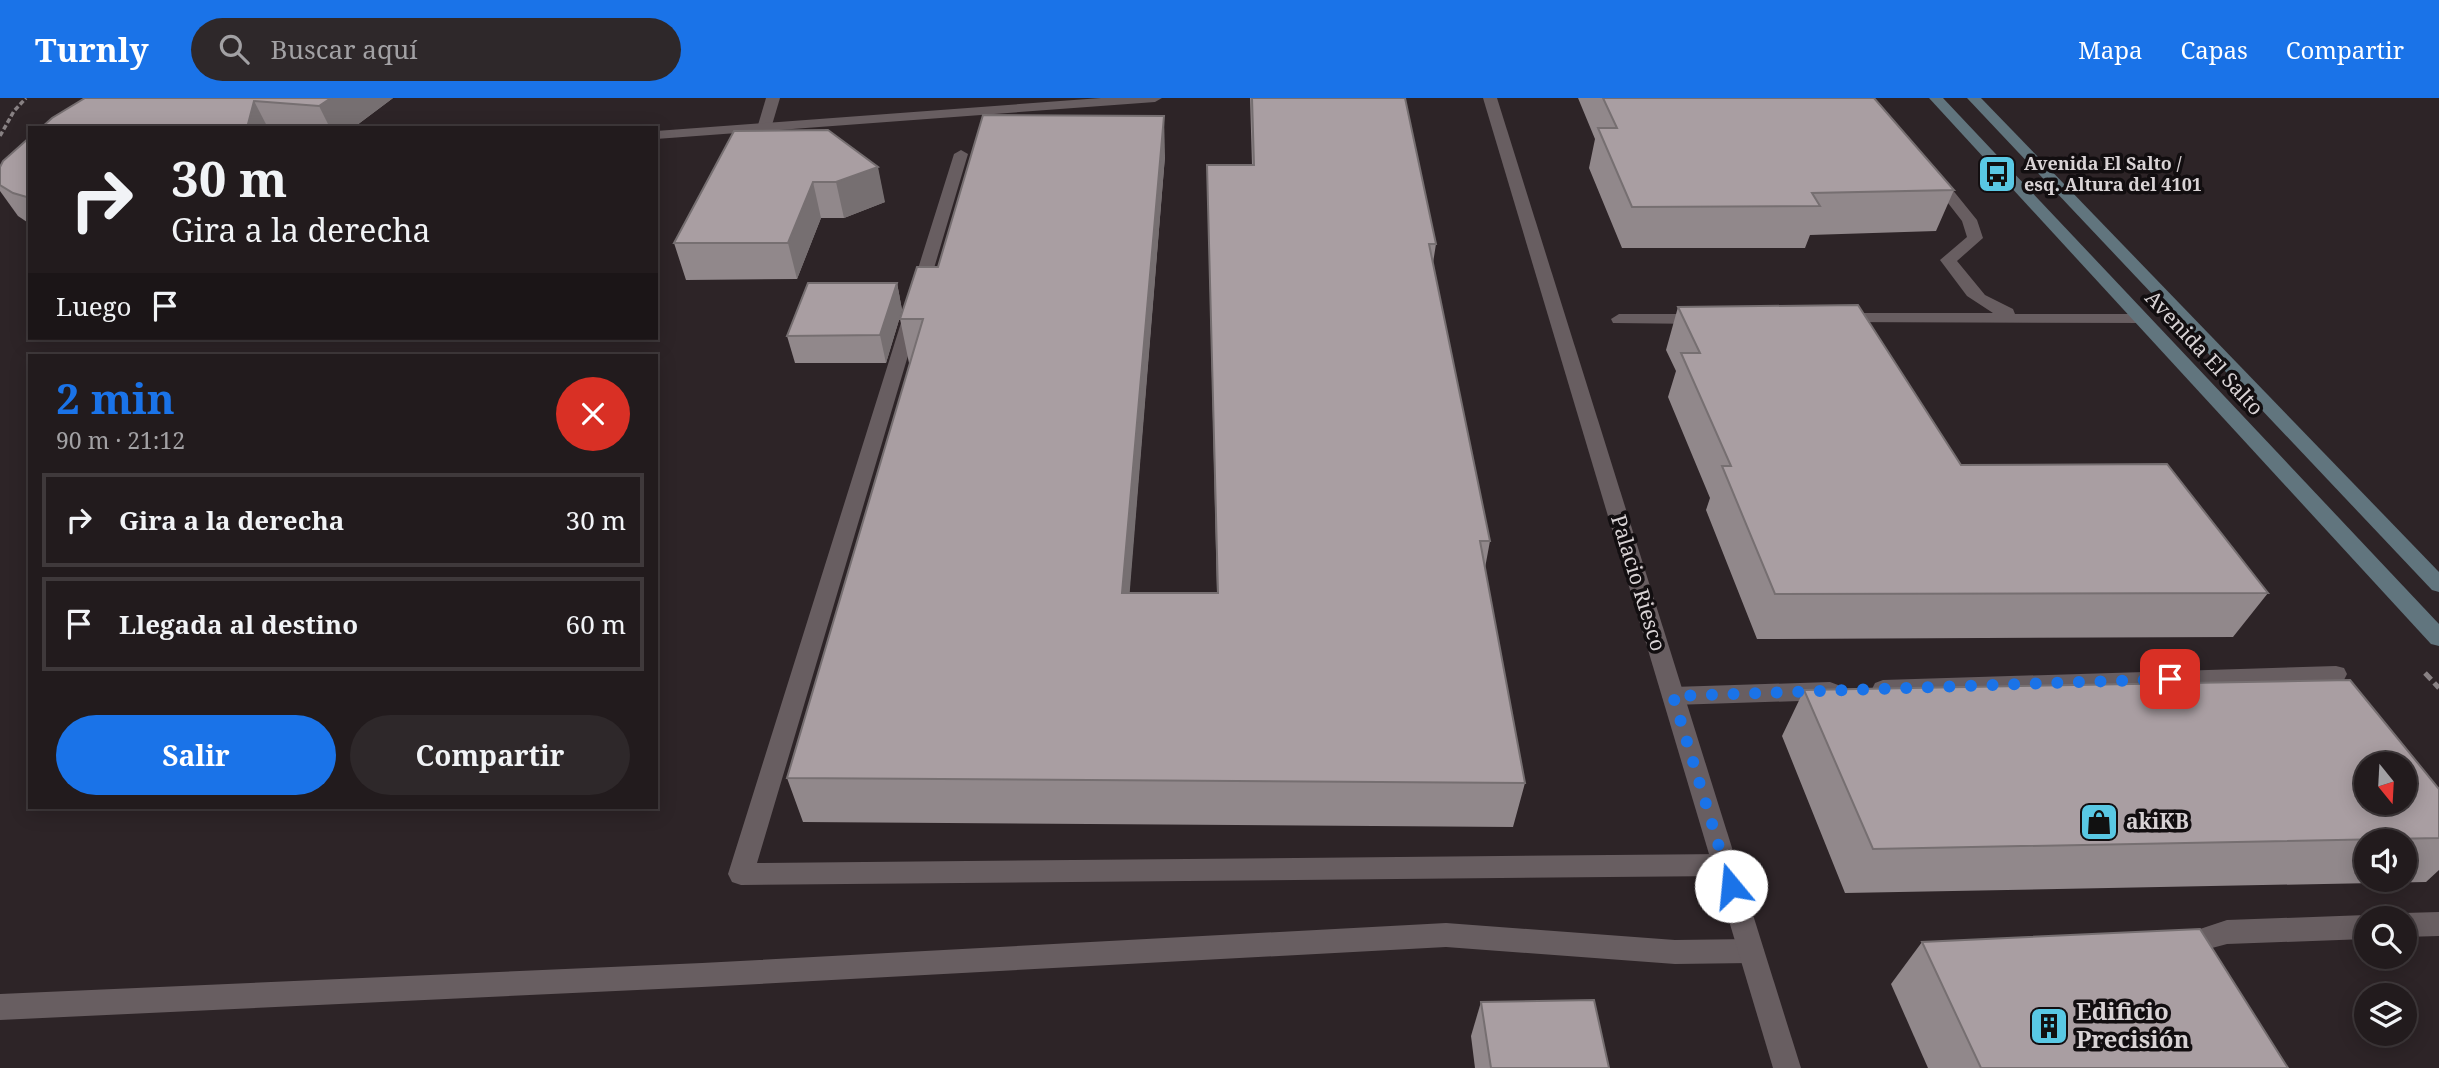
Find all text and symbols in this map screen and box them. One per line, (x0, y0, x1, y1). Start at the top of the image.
search box (191, 18, 681, 81)
text: Turnly (35, 27, 149, 72)
icon: search (215, 30, 253, 68)
text: Buscar aquí (271, 31, 418, 67)
text: Mapa (2078, 33, 2142, 66)
text: Capas (2180, 33, 2248, 66)
text: Compartir (2286, 33, 2404, 66)
text: 30 m (171, 145, 287, 211)
place label: Avenida El Salto / esq. Altura del 4101 (2024, 151, 2202, 196)
bus stop icon: Avenida El Salto / esq. Altura del 4101 (1976, 153, 2018, 195)
icon: right (56, 154, 147, 245)
text: Gira a la derecha (171, 208, 431, 251)
street label: Avenida El Salto (2139, 284, 2270, 421)
icon: arrive (146, 287, 184, 325)
text: Luego (56, 288, 132, 324)
text: 2 min (56, 369, 175, 426)
button: close (556, 377, 630, 451)
text: 90 m · 21:12 (56, 424, 185, 456)
icon: right (60, 501, 98, 539)
text: Gira a la derecha (119, 502, 344, 538)
text: 30 m (566, 502, 626, 538)
street label: Palacio Riesco (1605, 511, 1673, 654)
icon: arrive (60, 605, 98, 643)
text: Llegada al destino (119, 606, 358, 642)
text: 60 m (566, 606, 626, 642)
pin (2140, 649, 2200, 709)
icon: arrive (2151, 660, 2189, 698)
button: Salir (56, 715, 336, 795)
button: Compartir (350, 715, 630, 795)
north arrow (2354, 752, 2417, 816)
map controls (2354, 752, 2417, 1046)
shop icon: akiKB (2078, 801, 2120, 843)
place label: akiKB (2126, 807, 2189, 835)
button: sound (2354, 829, 2417, 892)
position arrow (1694, 849, 1768, 923)
button: search (2354, 906, 2417, 969)
button: layers (2354, 983, 2417, 1046)
place label: Edificio Precisión (2076, 994, 2189, 1055)
building icon: Edificio Precisión (2028, 1005, 2070, 1047)

